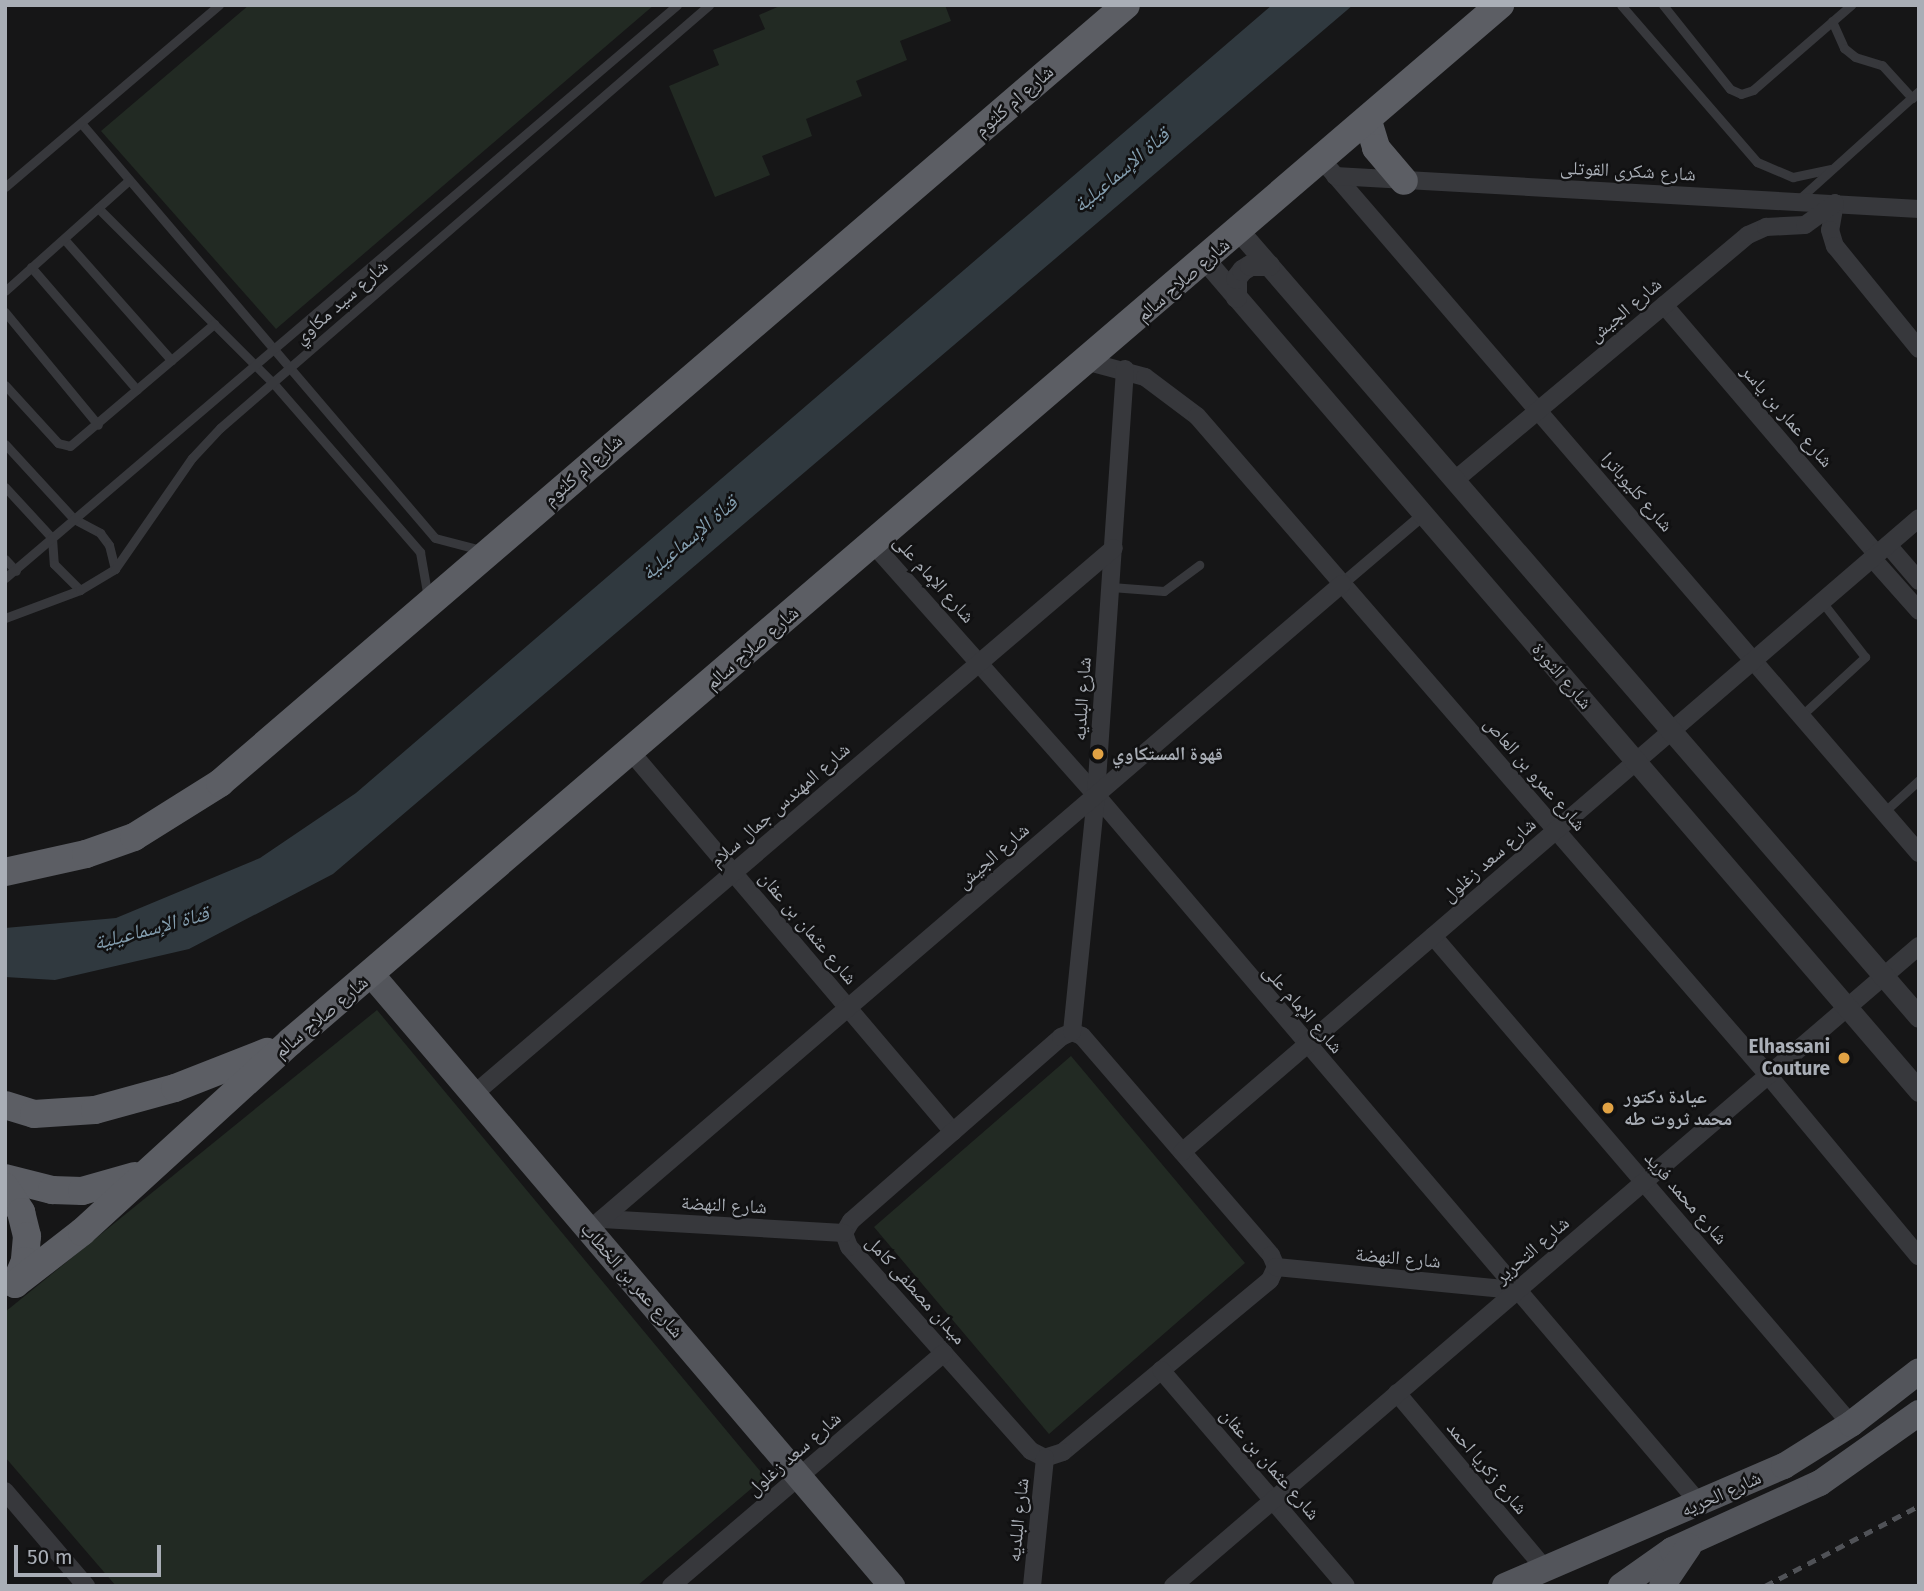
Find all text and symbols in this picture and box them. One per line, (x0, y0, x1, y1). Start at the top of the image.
street label: شارع ام كلثوم (970, 60, 1058, 142)
water label: قناة الإسماعيلية (1068, 122, 1174, 218)
street label: شارع شكرى القوتلى (1560, 156, 1696, 186)
street label: شارع صلاح سالم (1132, 233, 1234, 327)
street label: شارع سيد مكاوي (289, 255, 393, 349)
street label: شارع الجيش (1584, 273, 1666, 347)
street label: شارع عمار بن ياسر (1736, 360, 1838, 472)
street label: شارع ام كلثوم (539, 429, 627, 511)
street label: شارع كليوباترا (1596, 447, 1678, 537)
water label: قناة الإسماعيلية (636, 490, 742, 586)
street label: شارع الإمام على (889, 530, 979, 628)
street label: شارع صلاح سالم (701, 601, 803, 695)
street label: شارع الثورة (1527, 638, 1597, 714)
street label: شارع البلديه (1068, 656, 1096, 742)
street label: شارع عمرو بن العاص (1479, 712, 1591, 836)
street label: شارع المهندس جمال سلام (705, 738, 855, 872)
place label: قهوة المستكاوي (1112, 743, 1223, 765)
marker: قهوة المستكاوي (1090, 746, 1106, 762)
street label: شارع سعد زغلول (1437, 813, 1541, 907)
street label: شارع الجيش (952, 818, 1034, 894)
street label: شارع عثمان بن عفان (754, 867, 862, 989)
water label: قناة الإسماعيلية (91, 901, 211, 955)
street label: شارع الإمام على (1258, 960, 1348, 1058)
street label: شارع صلاح سالم (269, 971, 373, 1063)
place label: Elhassani Couture (1749, 1036, 1830, 1080)
marker: Elhassani Couture (1836, 1050, 1852, 1066)
place label: عيادة دكتور محمد ثروت طه (1624, 1086, 1732, 1130)
marker: عيادة دكتور محمد ثروت طه (1598, 1098, 1618, 1118)
street label: شارع محمد فريد (1639, 1147, 1733, 1249)
street label: شارع النهضة (681, 1191, 767, 1219)
street label: شارع التحرير (1490, 1212, 1574, 1288)
street label: شارع عمر بن الخطاب (576, 1218, 688, 1342)
street label: ميدان مصطفى كامل (861, 1231, 971, 1349)
street label: شارع النهضة (1354, 1243, 1442, 1273)
street label: شارع عثمان بن عفان (1215, 1403, 1325, 1525)
street label: شارع سعد زغلول (742, 1407, 846, 1501)
street label: شارع زكريا احمد (1442, 1417, 1532, 1519)
street label: شارع الحريه (1677, 1466, 1765, 1522)
street label: شارع البلديه (1002, 1477, 1034, 1563)
scale bar (18, 1532, 164, 1576)
text: 50 m (27, 1544, 73, 1570)

